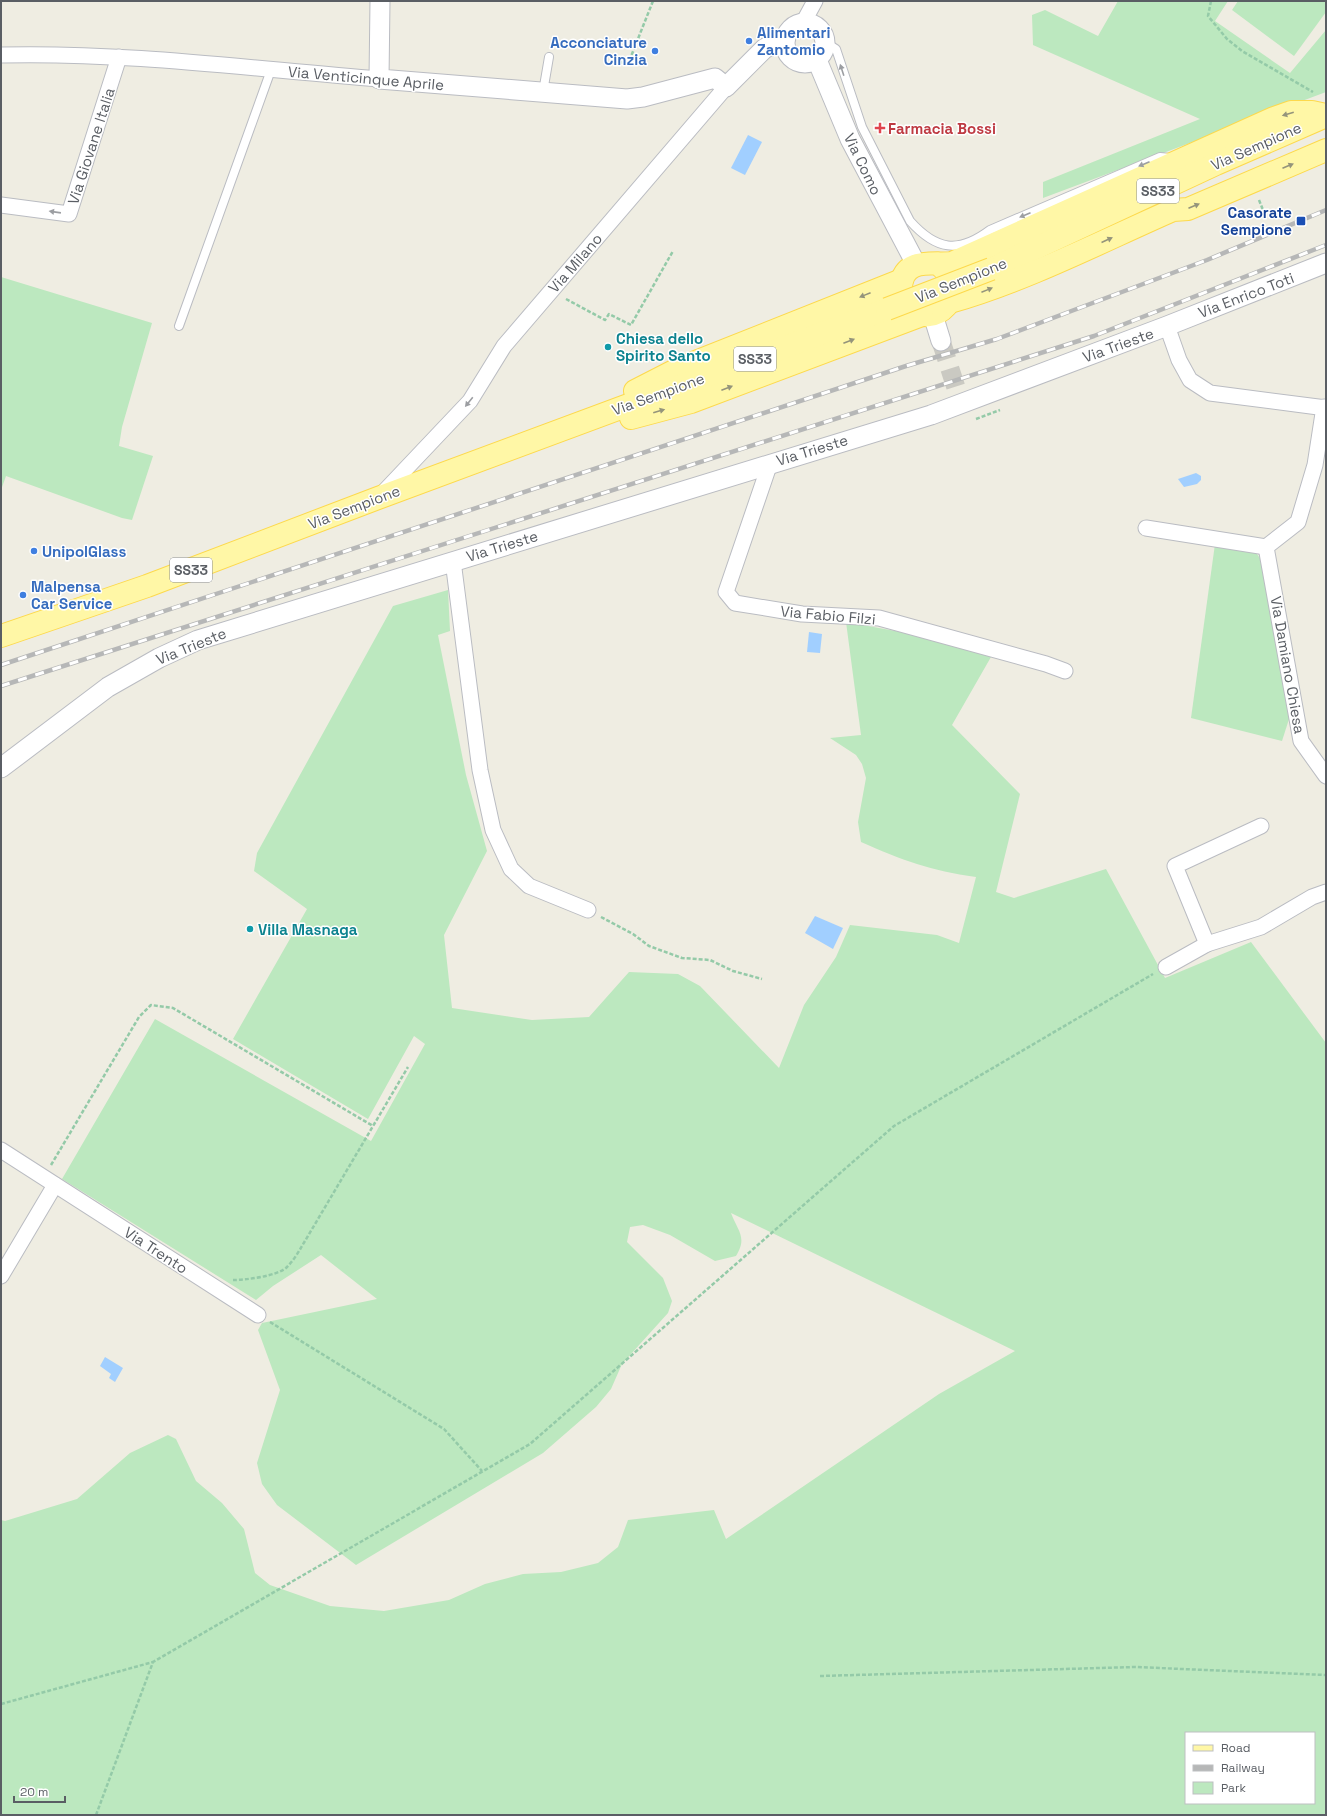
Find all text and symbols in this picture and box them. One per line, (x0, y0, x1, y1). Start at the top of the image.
place label: Alimentari Zantomio (757, 23, 830, 59)
place label: Acconciature Cinzia (550, 33, 647, 69)
marker: Alimentari Zantomio (744, 36, 754, 46)
marker: Acconciature Cinzia (650, 46, 660, 56)
street label: Via Venticinque Aprile (287, 62, 445, 94)
one-way arrow (839, 63, 845, 75)
street label: Via Giovane Italia (63, 85, 119, 207)
one-way arrow (1281, 111, 1293, 117)
street label: Via Sempione (1208, 118, 1304, 174)
place label: Farmacia Bossi (888, 119, 996, 138)
marker: Farmacia Bossi (875, 123, 885, 133)
street label: Via Como (840, 130, 886, 198)
one-way arrow (1138, 161, 1150, 167)
one-way arrow (1282, 162, 1294, 168)
road number: SS33 (1137, 179, 1179, 203)
one-way arrow (1188, 203, 1200, 209)
place label: Casorate Sempione (1221, 203, 1292, 239)
one-way arrow (49, 209, 61, 215)
one-way arrow (1019, 212, 1031, 219)
marker: Casorate Sempione (1295, 215, 1307, 227)
street label: Via Milano (544, 229, 606, 297)
one-way arrow (1102, 237, 1113, 243)
street label: Via Sempione (912, 253, 1010, 307)
street label: Via Enrico Toti (1195, 268, 1297, 322)
one-way arrow (982, 287, 993, 293)
one-way arrow (859, 292, 871, 298)
street label: Via Trieste (1080, 323, 1156, 367)
place label: Chiesa dello Spirito Santo (616, 329, 711, 365)
one-way arrow (843, 338, 855, 344)
marker: Chiesa dello Spirito Santo (603, 342, 613, 352)
road number: SS33 (734, 347, 776, 371)
street label: Via Sempione (609, 368, 707, 420)
one-way arrow (722, 384, 734, 390)
one-way arrow (465, 397, 473, 407)
one-way arrow (653, 407, 665, 413)
street label: Via Trieste (774, 430, 850, 470)
street label: Via Sempione (305, 481, 403, 533)
street label: Via Trieste (464, 526, 540, 566)
place label: UnipolGlass (42, 542, 126, 561)
marker: UnipolGlass (29, 546, 39, 556)
road number: SS33 (170, 558, 212, 582)
place label: Malpensa Car Service (31, 577, 113, 613)
marker: Malpensa Car Service (18, 590, 28, 600)
street label: Via Damiano Chiesa (1267, 595, 1310, 736)
street label: Via Fabio Filzi (780, 601, 876, 629)
street label: Via Trieste (153, 623, 229, 669)
place label: Villa Masnaga (258, 920, 358, 939)
marker: Villa Masnaga (245, 924, 255, 934)
street label: Via Trento (121, 1222, 191, 1278)
legend (1185, 1732, 1315, 1804)
text: Road (1221, 1740, 1250, 1756)
text: Railway (1221, 1760, 1265, 1776)
scale bar (14, 1778, 65, 1804)
text: Park (1221, 1780, 1246, 1796)
text: 20 m (20, 1784, 48, 1800)

